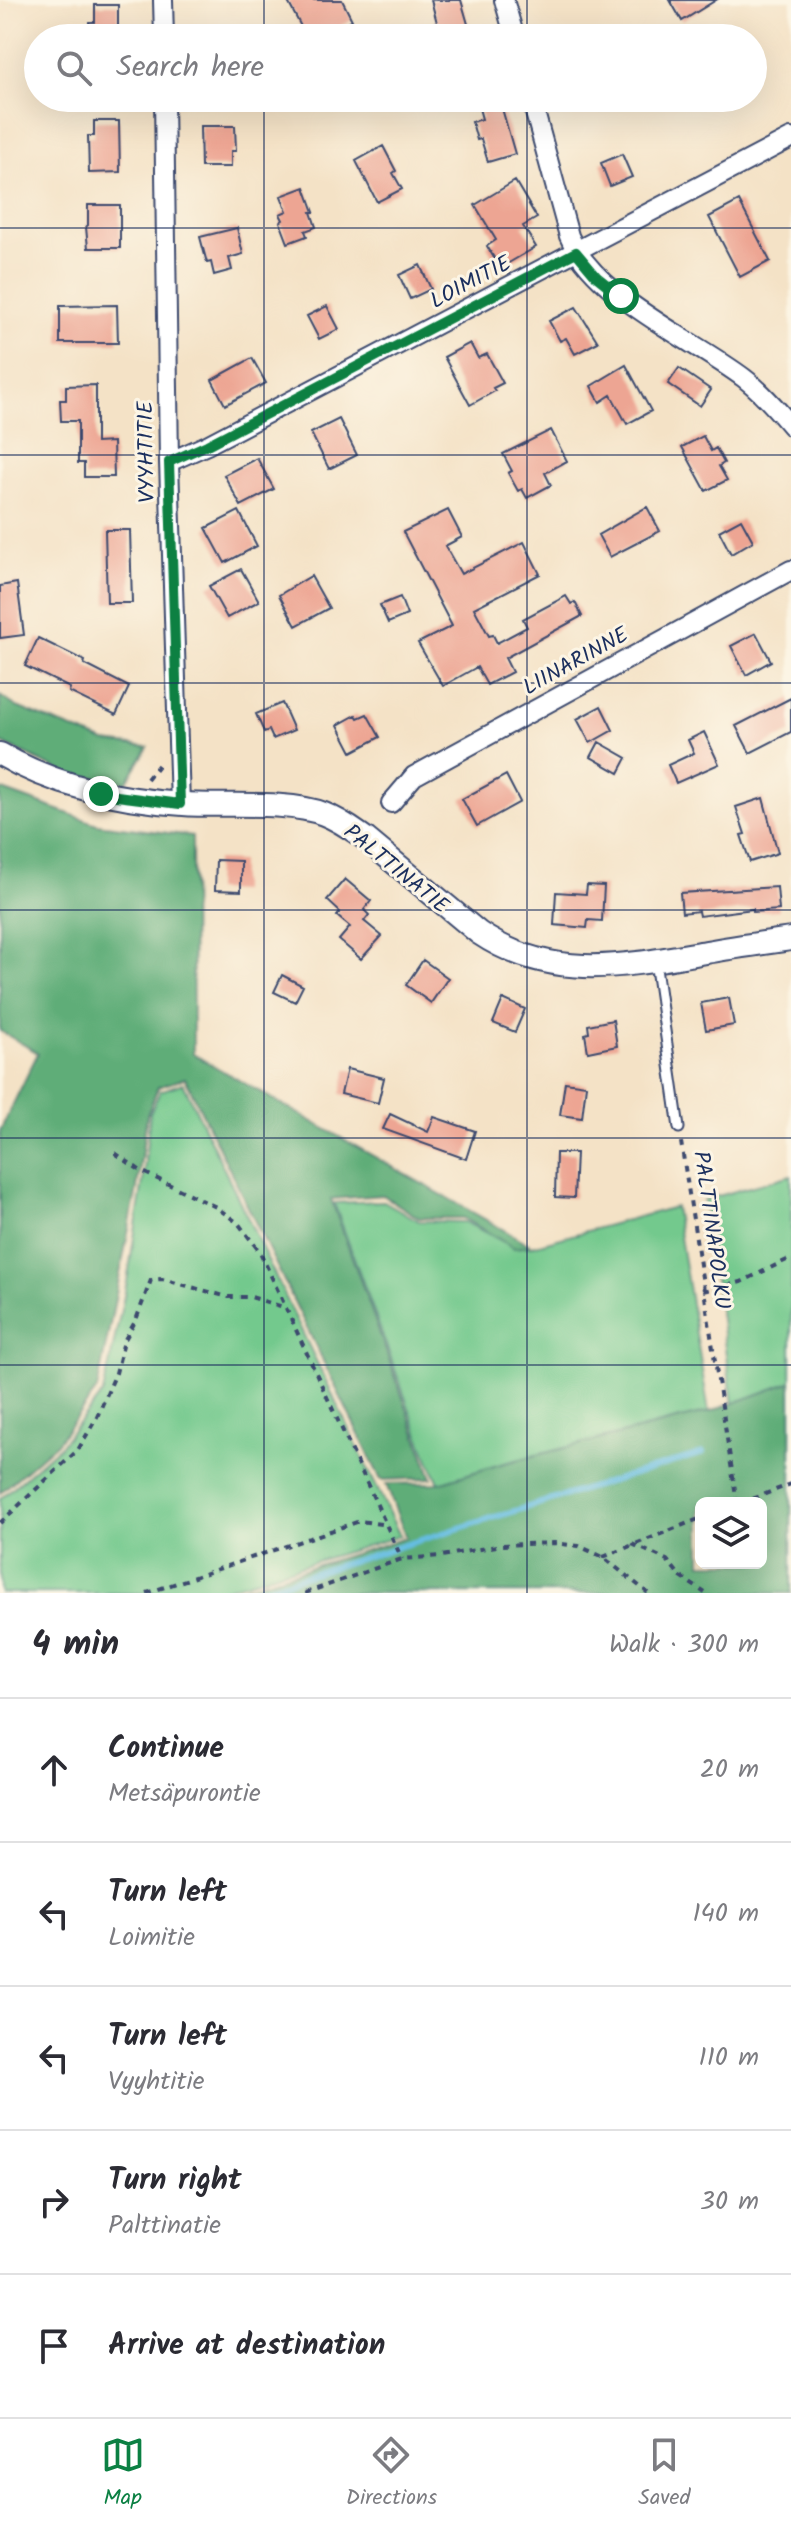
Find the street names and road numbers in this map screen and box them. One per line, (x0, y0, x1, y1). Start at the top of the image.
street label: LOIMITIE (424, 247, 519, 319)
street label: VYYHTITIE (129, 400, 166, 503)
street label: LIINARINNE (517, 618, 637, 706)
street label: PALTTINATIE (335, 816, 457, 924)
street label: PALTTINAPOLKU (682, 1149, 739, 1312)

